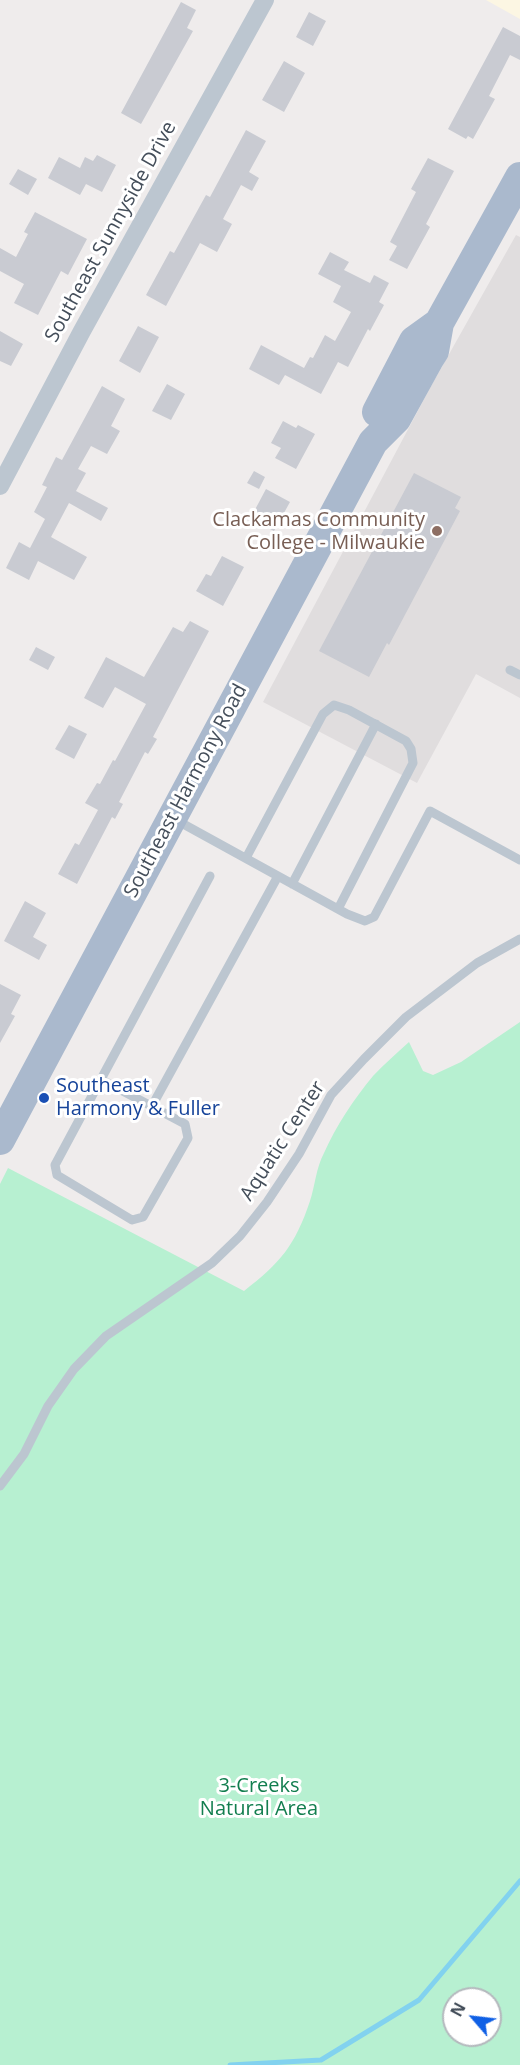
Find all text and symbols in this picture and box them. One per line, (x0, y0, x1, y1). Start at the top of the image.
street label: Southeast Sunnyside Drive (40, 117, 182, 347)
place label: Clackamas Community College - Milwaukie (212, 508, 425, 555)
marker: Clackamas Community College - Milwaukie (430, 524, 444, 538)
street label: Southeast Harmony Road (119, 680, 253, 902)
place label: Southeast Harmony & Fuller (56, 1074, 220, 1121)
street label: Aquatic Center (235, 1077, 331, 1205)
marker: Southeast Harmony & Fuller (37, 1091, 51, 1105)
park label: 3-Creeks Natural Area (200, 1774, 318, 1821)
north arrow (442, 1987, 502, 2047)
text: N (445, 1999, 471, 2020)

